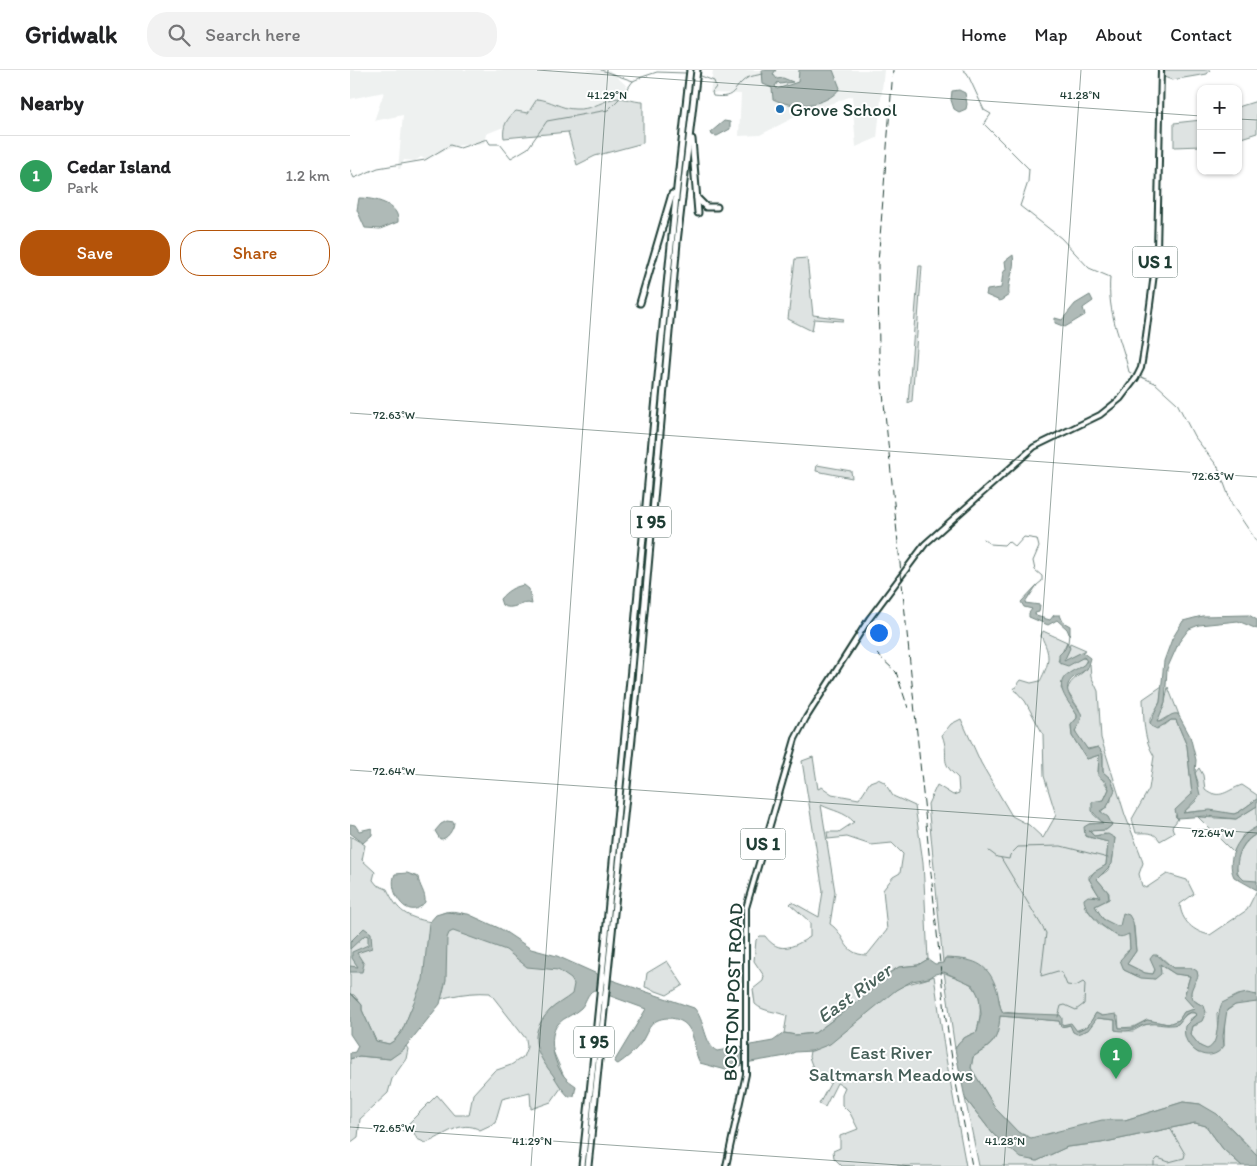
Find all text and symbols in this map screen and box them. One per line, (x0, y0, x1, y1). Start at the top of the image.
search box (147, 12, 497, 57)
text: Gridwalk (25, 20, 117, 49)
icon: search (165, 21, 193, 49)
text: Search here (205, 23, 301, 46)
text: Home (961, 24, 1007, 46)
text: Map (1035, 24, 1068, 46)
text: About (1096, 24, 1142, 46)
text: Contact (1170, 24, 1232, 46)
map controls (1197, 85, 1242, 175)
button: + (1197, 85, 1242, 130)
text: 41.29°N (587, 88, 627, 102)
text: 41.28°N (1060, 88, 1100, 102)
text: Nearby (20, 90, 84, 115)
place label: Grove School (790, 98, 898, 121)
marker: Grove School (774, 103, 786, 115)
button: − (1197, 130, 1242, 175)
text: Cedar Island (67, 155, 171, 178)
text: 1 (32, 166, 40, 185)
text: 1.2 km (285, 166, 330, 185)
text: Park (67, 178, 98, 197)
button: Save (20, 230, 170, 276)
button: Share (180, 230, 330, 276)
road number: US 1 (1132, 246, 1178, 278)
text: 72.63°W (373, 408, 415, 422)
text: 72.63°W (1192, 469, 1234, 483)
road number: I 95 (631, 507, 671, 538)
your location (866, 620, 892, 646)
text: 72.64°W (373, 764, 415, 778)
text: 72.64°W (1192, 826, 1234, 840)
road number: US 1 (740, 829, 786, 860)
street label: BOSTON POST ROAD (718, 902, 748, 1082)
water label: East River (812, 957, 898, 1028)
road number: I 95 (574, 1026, 614, 1058)
pin: 1 (1100, 1038, 1132, 1079)
park label: East River Saltmarsh Meadows (809, 1041, 973, 1086)
text: 72.65°W (373, 1121, 415, 1135)
text: 41.29°N (512, 1134, 552, 1148)
text: 41.28°N (985, 1134, 1025, 1148)

